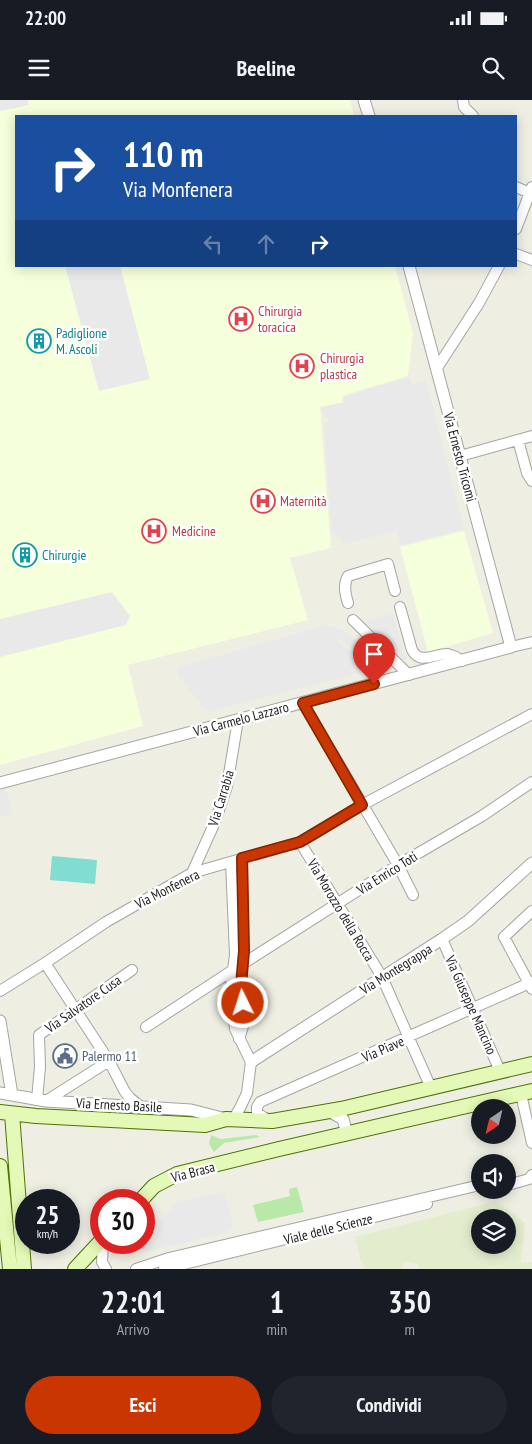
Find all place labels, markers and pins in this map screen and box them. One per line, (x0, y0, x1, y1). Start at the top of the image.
place label: Chirurgia toracica (258, 302, 302, 336)
hospital icon: Chirurgia toracica (228, 306, 254, 332)
place label: Padiglione M. Ascoli (56, 324, 107, 358)
building icon: Padiglione M. Ascoli (26, 328, 52, 354)
place label: Chirurgia plastica (320, 349, 364, 383)
hospital icon: Chirurgia plastica (289, 353, 315, 379)
hospital icon: Maternità (250, 488, 276, 514)
place label: Maternità (280, 492, 327, 510)
hospital icon: Medicine (141, 518, 167, 544)
place label: Medicine (172, 522, 216, 540)
building icon: Chirurgie (12, 542, 38, 568)
place label: Chirurgie (42, 546, 86, 564)
pin (353, 633, 395, 684)
public building icon: Palermo 11 (52, 1043, 78, 1069)
place label: Palermo 11 (82, 1047, 137, 1065)

